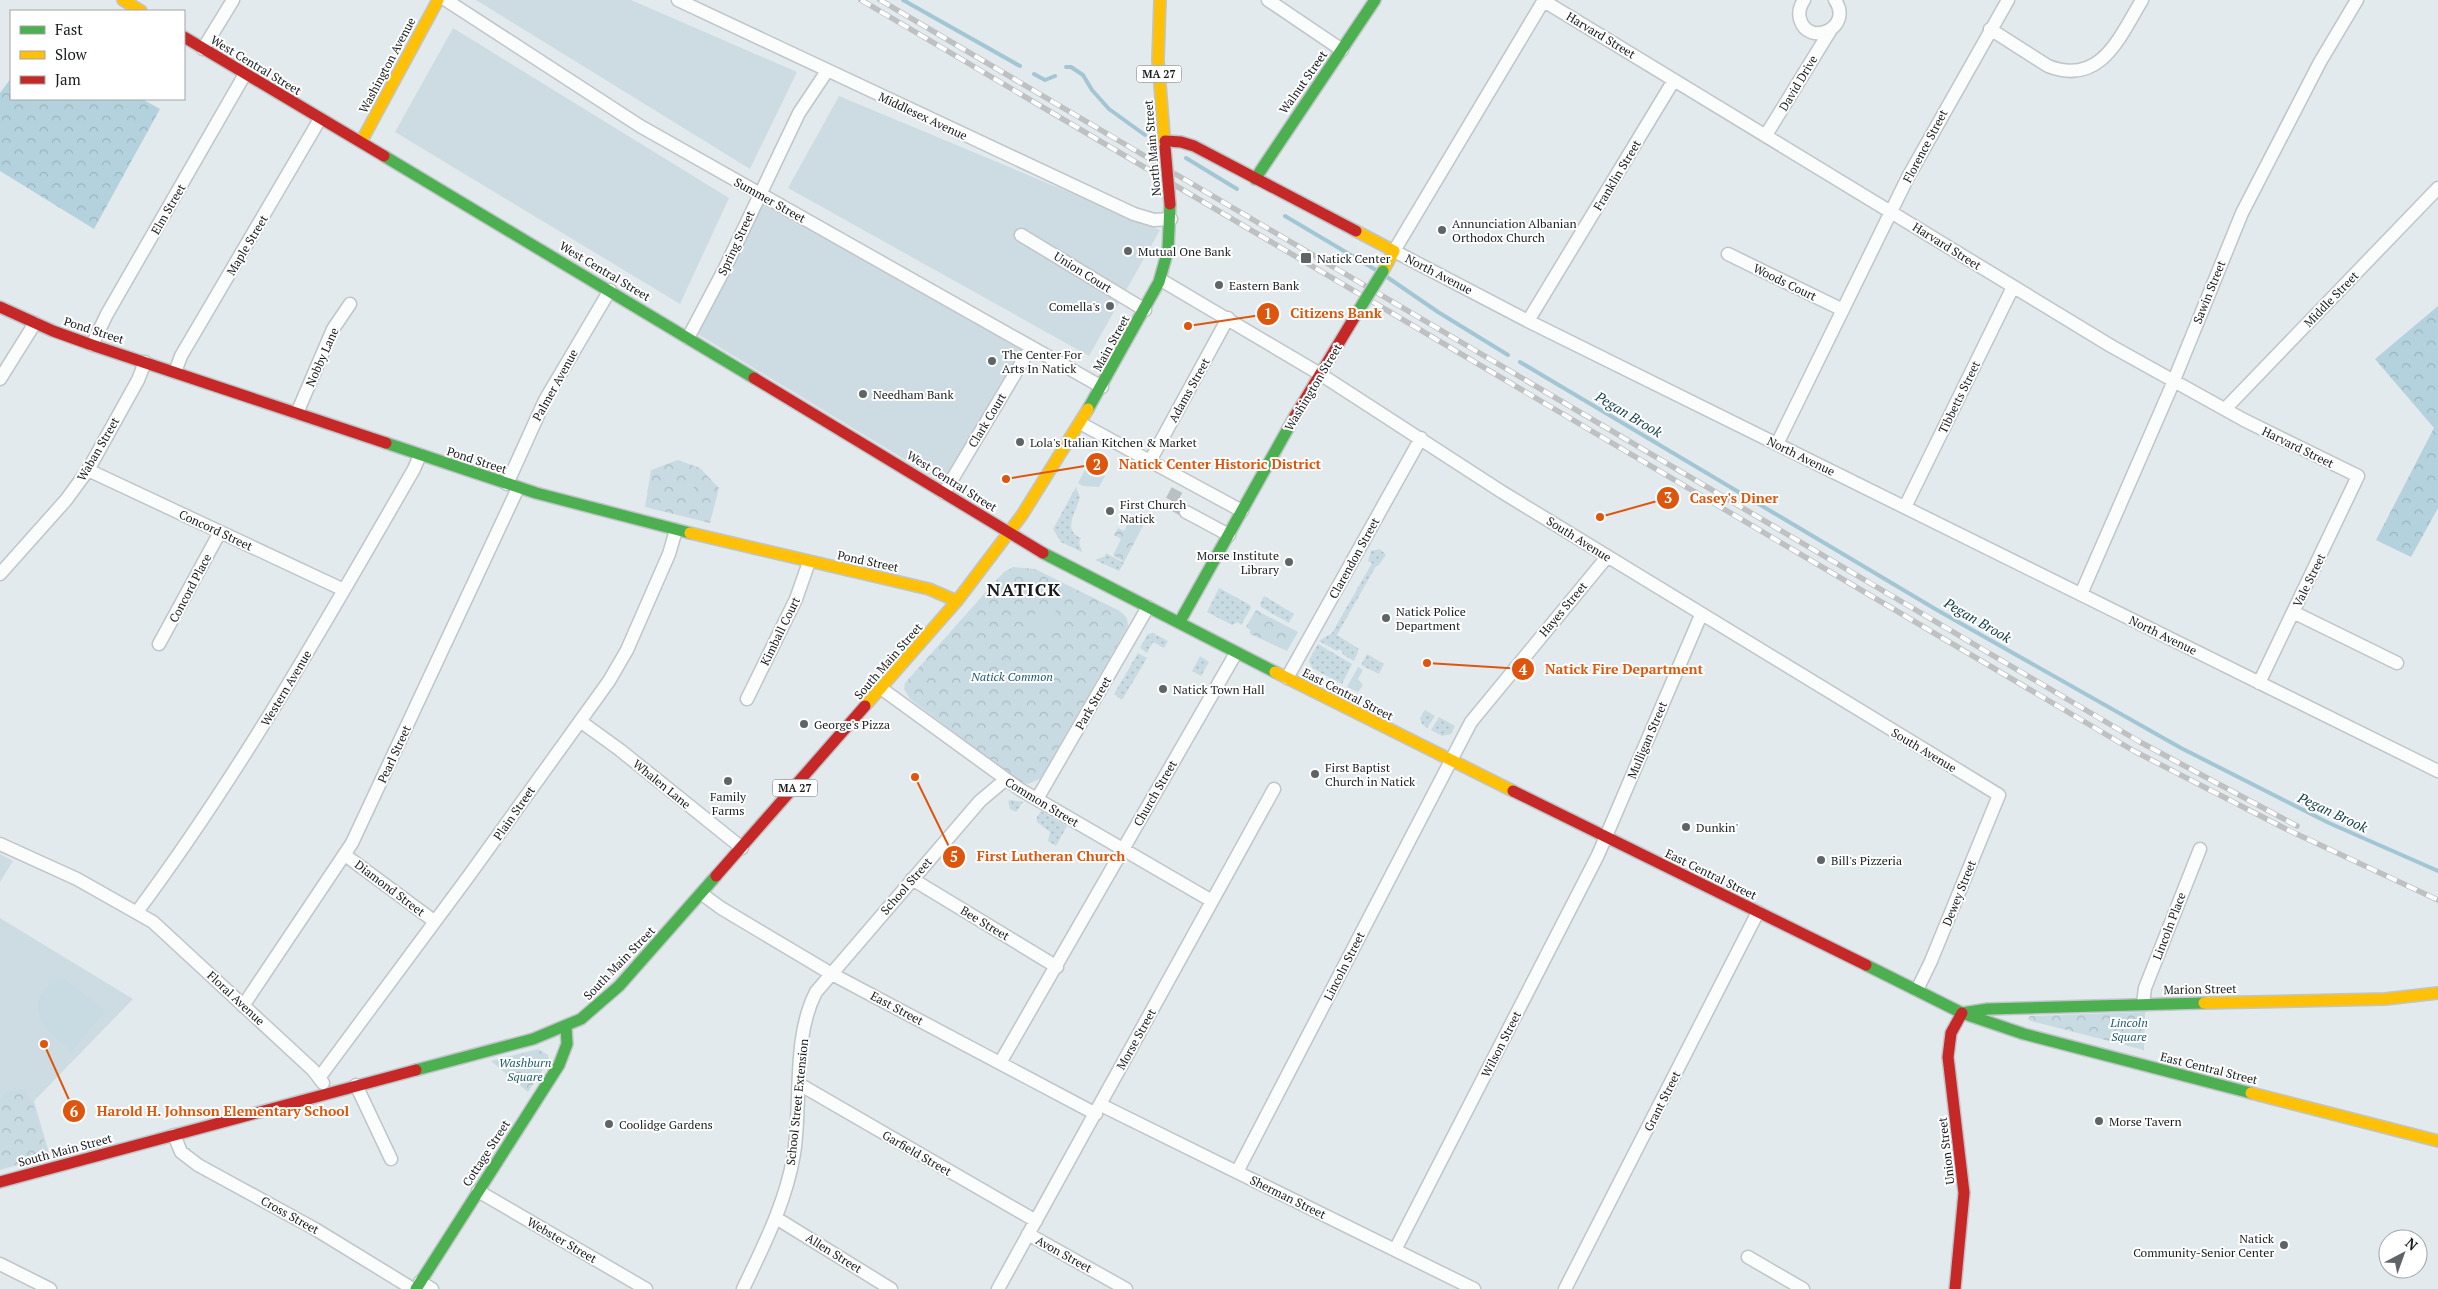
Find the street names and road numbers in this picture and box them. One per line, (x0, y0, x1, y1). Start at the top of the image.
street label: Harvard Street (1564, 8, 1639, 62)
street label: Washington Avenue (355, 15, 419, 115)
street label: West Central Street (208, 32, 305, 98)
street label: Walnut Street (1276, 47, 1331, 116)
street label: David Drive (1775, 52, 1821, 114)
road number: MA 27 (1136, 66, 1182, 82)
street label: Middlesex Avenue (876, 89, 970, 143)
street label: North Main Street (1140, 99, 1164, 197)
street label: Florence Street (1899, 106, 1951, 185)
street label: Franklin Street (1590, 136, 1644, 213)
street label: Summer Street (732, 174, 809, 226)
street label: Elm Street (148, 181, 189, 237)
street label: Spring Street (714, 208, 758, 278)
street label: Maple Street (223, 212, 271, 278)
street label: Harvard Street (1910, 219, 1984, 273)
street label: West Central Street (557, 238, 654, 304)
street label: Union Court (1051, 248, 1115, 296)
street label: North Avenue (1403, 251, 1475, 297)
street label: Sawin Street (2190, 258, 2229, 326)
street label: Woods Court (1751, 260, 1820, 304)
street label: Middle Street (2301, 268, 2362, 330)
street label: Main Street (1089, 312, 1133, 374)
street label: Pond Street (62, 313, 126, 347)
street label: Nobby Lane (302, 325, 342, 389)
street label: Washington Street (1281, 340, 1345, 433)
street label: Palmer Avenue (529, 346, 581, 424)
street label: Adams Street (1165, 355, 1213, 425)
street label: Tibbetts Street (1935, 358, 1983, 436)
street label: Clark Court (965, 389, 1009, 450)
street label: Waban Street (74, 414, 123, 484)
street label: Harvard Street (2260, 423, 2337, 471)
street label: North Avenue (1765, 433, 1837, 479)
street label: Pond Street (445, 443, 509, 477)
street label: West Central Street (904, 447, 1000, 515)
street label: Concord Street (177, 506, 256, 554)
street label: South Avenue (1544, 513, 1614, 565)
street label: Clarendon Street (1325, 514, 1383, 601)
street label: Pond Street (836, 547, 900, 575)
street label: Vale Street (2290, 550, 2329, 609)
street label: Concord Place (166, 551, 214, 625)
street label: Hayes Street (1536, 578, 1591, 639)
street label: Kimball Court (757, 594, 803, 668)
street label: North Avenue (2127, 612, 2199, 658)
street label: South Main Street (851, 619, 926, 702)
street label: Western Avenue (257, 647, 315, 729)
street label: East Central Street (1300, 665, 1396, 724)
street label: Park Street (1072, 673, 1115, 732)
street label: Mulligan Street (1624, 699, 1670, 781)
street label: Pearl Street (374, 722, 414, 785)
street label: South Avenue (1889, 725, 1959, 775)
street label: Whalen Lane (630, 756, 694, 812)
street label: Church Street (1130, 757, 1180, 829)
street label: Common Street (1002, 774, 1082, 830)
road number: MA 27 (772, 780, 818, 796)
street label: Plain Street (490, 783, 538, 843)
street label: East Central Street (1663, 845, 1760, 903)
street label: School Street (877, 854, 935, 918)
street label: Diamond Street (352, 857, 428, 920)
street label: Dewey Street (1939, 857, 1979, 928)
street label: Lincoln Place (2149, 890, 2189, 962)
street label: Bee Street (958, 903, 1013, 944)
street label: South Main Street (580, 923, 658, 1003)
street label: Lincoln Street (1320, 929, 1368, 1003)
street label: Floral Avenue (204, 968, 268, 1028)
street label: Marion Street (2163, 981, 2237, 997)
street label: East Street (868, 988, 926, 1028)
street label: Morse Street (1113, 1005, 1159, 1072)
street label: Wilson Street (1478, 1008, 1524, 1080)
street label: School Street Extension (783, 1038, 811, 1166)
street label: East Central Street (2159, 1049, 2260, 1087)
street label: Grant Street (1640, 1068, 1684, 1134)
street label: Union Street (1934, 1116, 1958, 1185)
street label: Cottage Street (459, 1117, 513, 1189)
street label: Garfield Street (880, 1127, 955, 1179)
street label: South Main Street (16, 1130, 114, 1170)
street label: Sherman Street (1248, 1172, 1329, 1222)
street label: Cross Street (258, 1193, 322, 1237)
street label: Webster Street (524, 1214, 600, 1266)
street label: Allen Street (803, 1230, 865, 1276)
street label: Avon Street (1033, 1232, 1095, 1276)

